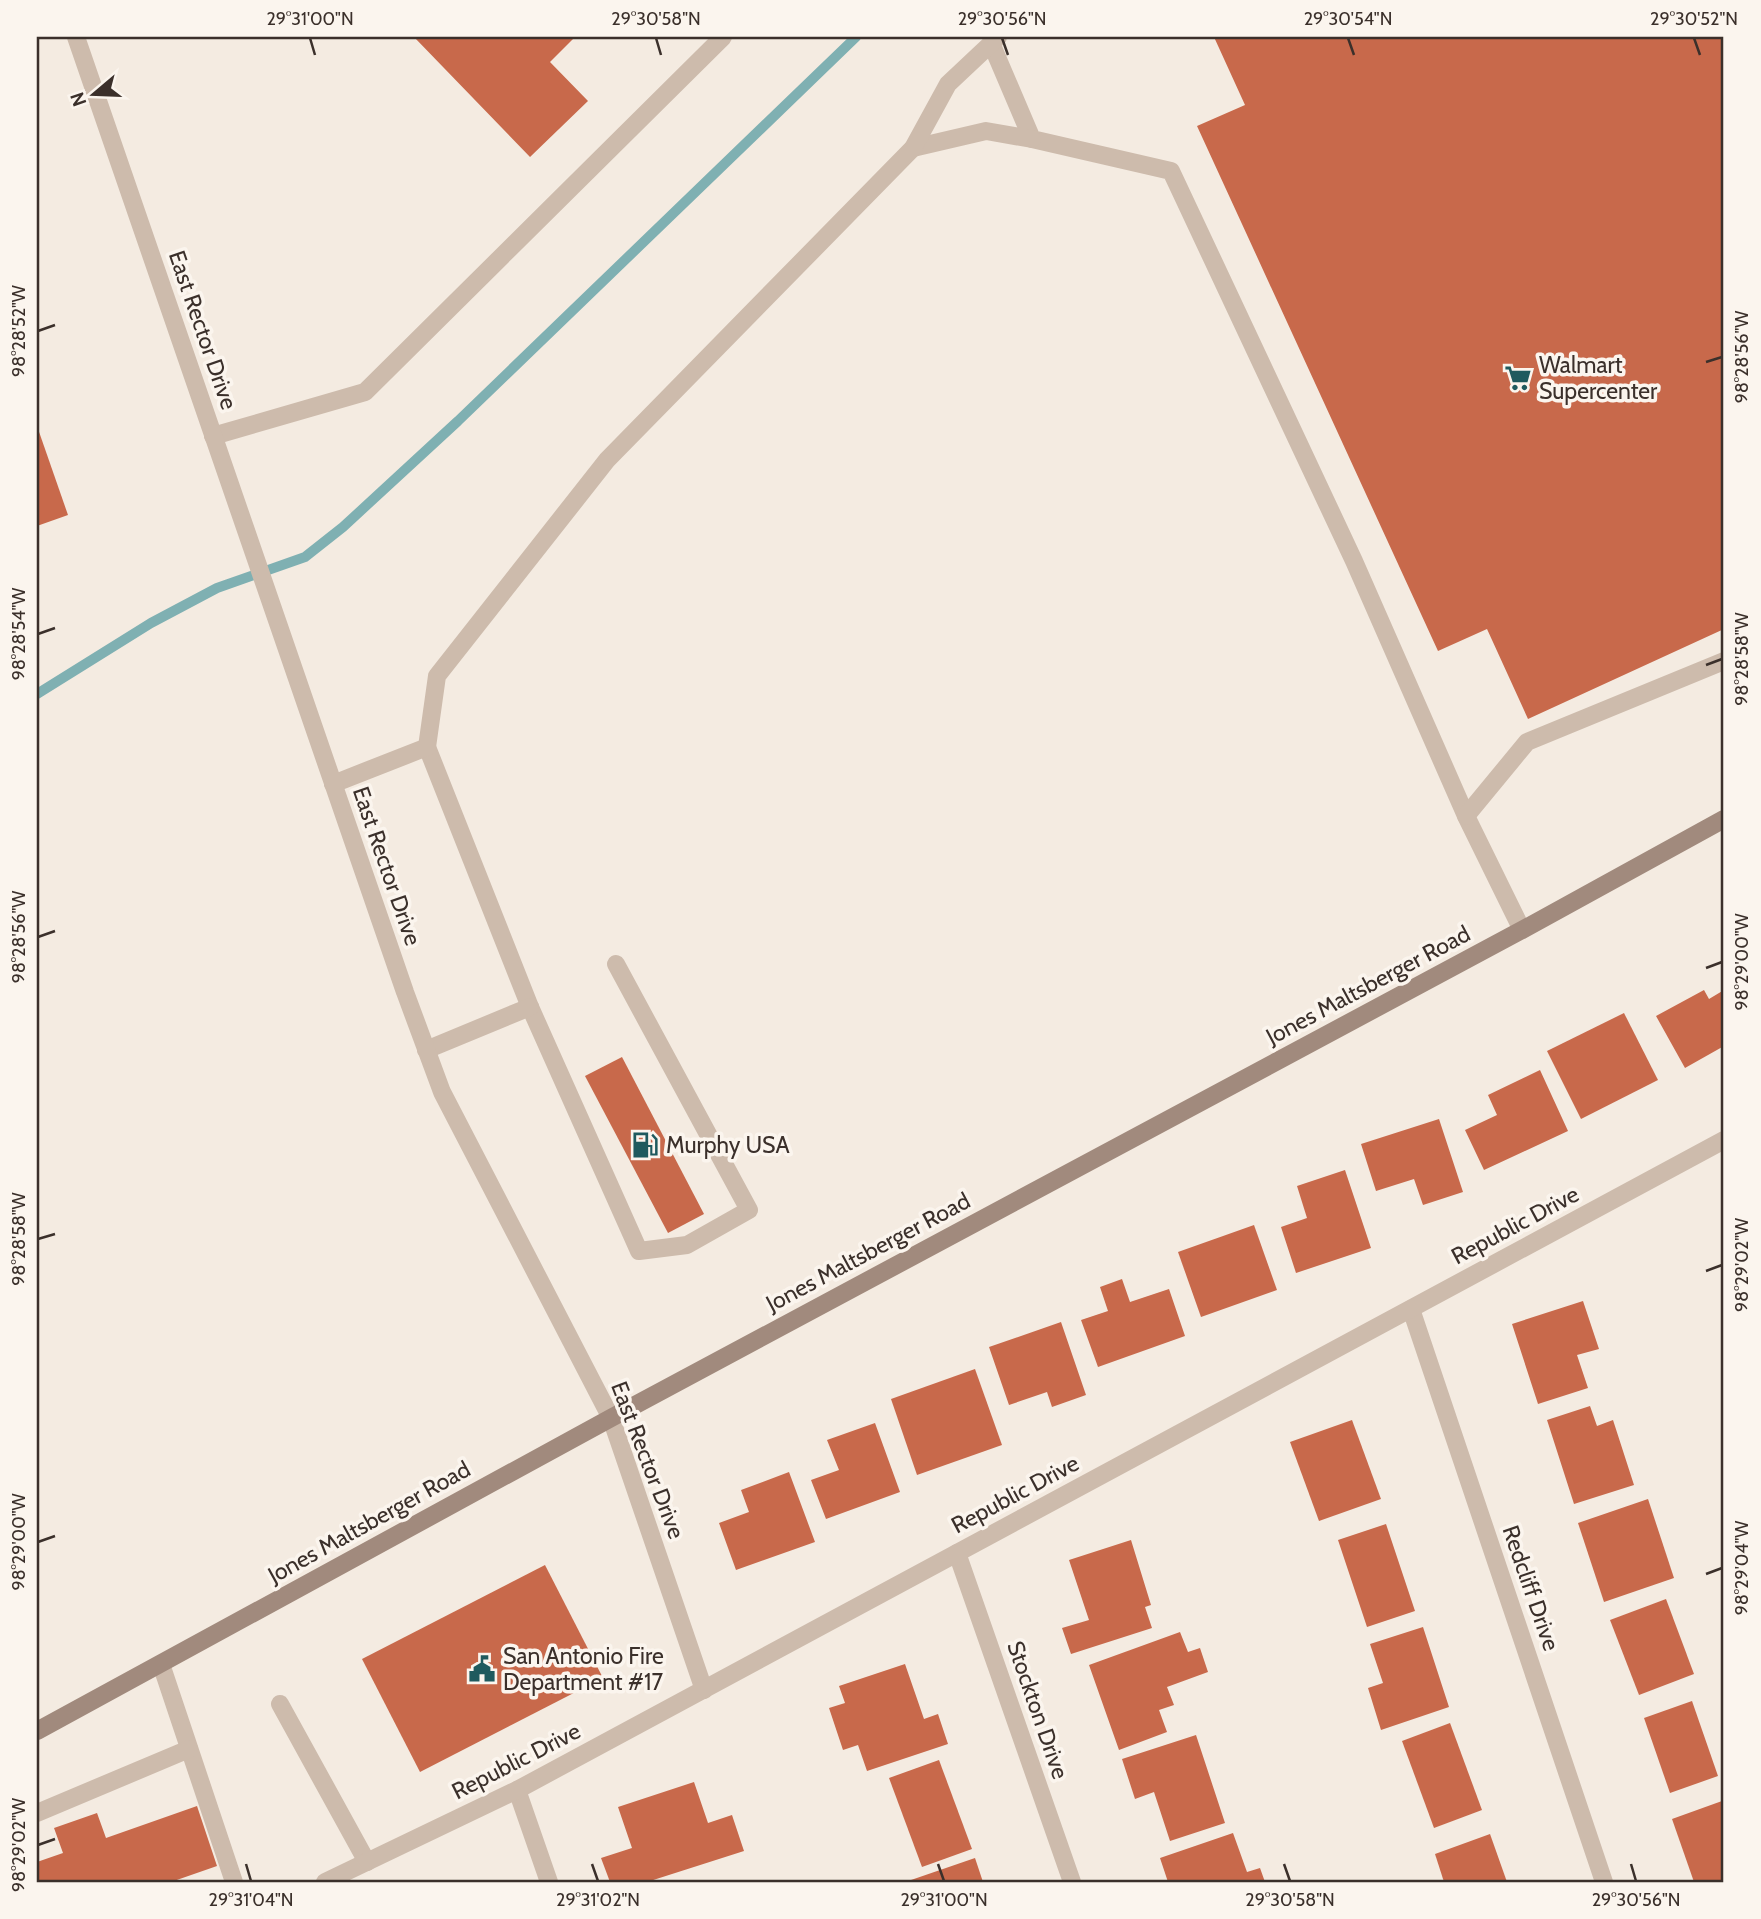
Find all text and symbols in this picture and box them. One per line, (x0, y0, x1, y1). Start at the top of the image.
text: 29°31'00"N (266, 8, 354, 30)
text: 29°30'58"N (611, 8, 701, 30)
text: 29°30'56"N (958, 8, 1046, 30)
text: 29°30'54"N (1304, 8, 1392, 30)
text: 29°30'52"N (1650, 8, 1738, 30)
north arrow (60, 60, 130, 130)
text: N (65, 89, 91, 109)
street label: East Rector Drive (163, 247, 243, 413)
text: 98°28'52"W (8, 285, 30, 377)
text: 98°28'56"W (1731, 311, 1753, 403)
place label: Walmart Supercenter (1539, 351, 1658, 405)
supermarket icon: Walmart Supercenter (1503, 363, 1533, 393)
text: 98°28'54"W (8, 588, 30, 680)
text: 98°28'58"W (1731, 612, 1753, 706)
street label: East Rector Drive (347, 783, 427, 949)
text: 98°28'56"W (8, 891, 30, 983)
text: 98°29'00"W (1731, 913, 1753, 1011)
street label: Jones Maltsberger Road (1260, 919, 1475, 1051)
fuel station icon: Murphy USA (630, 1130, 660, 1160)
place label: Murphy USA (666, 1131, 790, 1159)
street label: Republic Drive (1446, 1180, 1584, 1270)
street label: Jones Maltsberger Road (760, 1186, 975, 1318)
text: 98°28'58"W (8, 1192, 30, 1286)
text: 98°29'02"W (1731, 1218, 1753, 1312)
street label: East Rector Drive (605, 1377, 691, 1543)
street label: Republic Drive (946, 1449, 1084, 1539)
street label: Jones Maltsberger Road (262, 1455, 475, 1590)
text: 98°29'00"W (8, 1493, 30, 1591)
text: 98°29'04"W (1731, 1521, 1753, 1615)
street label: Redcliff Drive (1496, 1522, 1566, 1655)
street label: Stockton Drive (1001, 1637, 1075, 1783)
place label: San Antonio Fire Department #17 (503, 1642, 664, 1696)
public building icon: San Antonio Fire Department #17 (467, 1654, 497, 1684)
street label: Republic Drive (447, 1717, 585, 1805)
text: 98°29'02"W (8, 1798, 30, 1892)
text: 29°31'04"N (209, 1889, 293, 1911)
text: 29°31'02"N (556, 1889, 640, 1911)
text: 29°31'00"N (900, 1889, 988, 1911)
text: 29°30'58"N (1245, 1889, 1335, 1911)
text: 29°30'56"N (1592, 1889, 1680, 1911)

